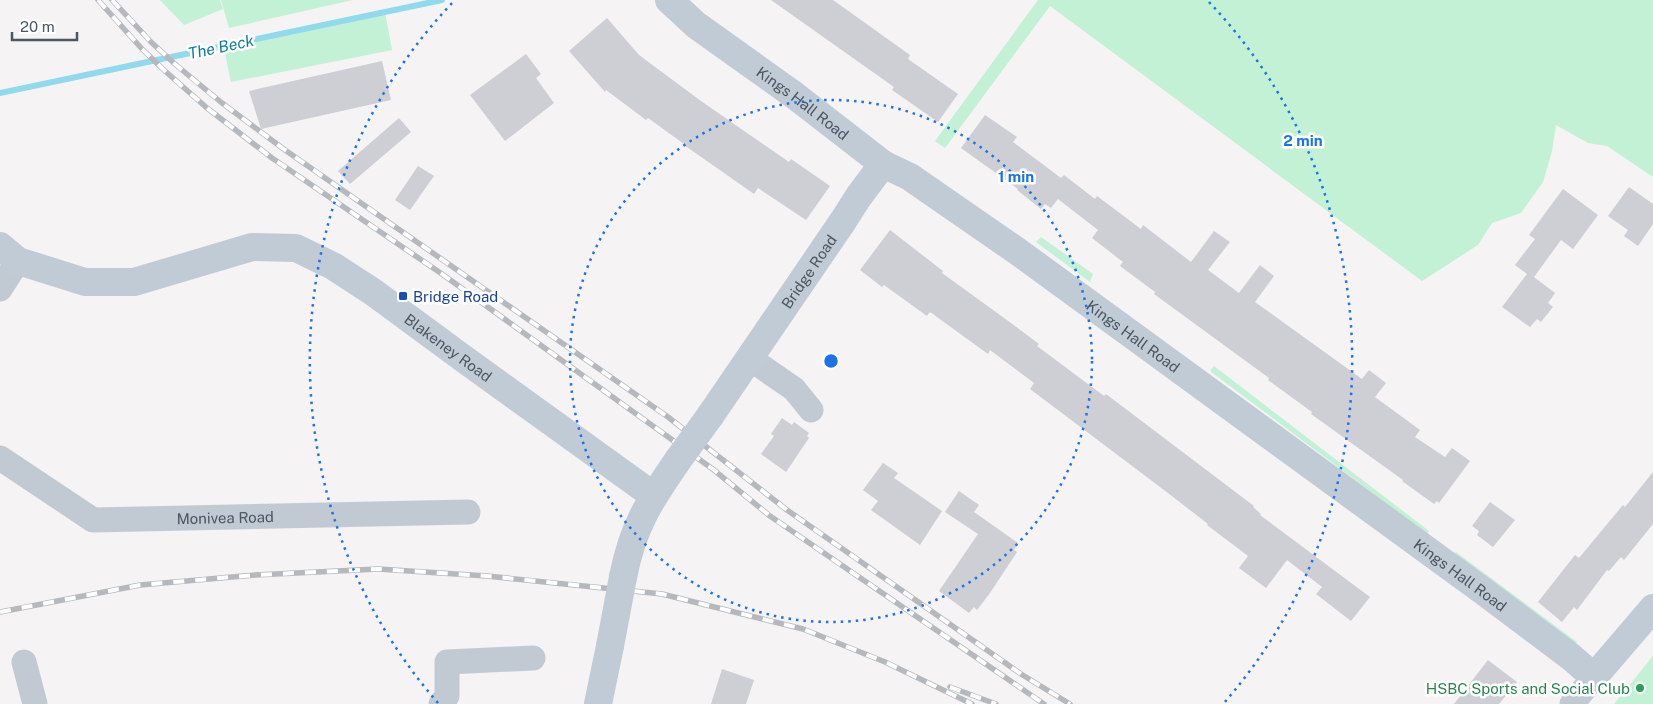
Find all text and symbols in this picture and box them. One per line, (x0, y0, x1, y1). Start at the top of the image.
scale bar (12, 10, 78, 42)
text: 20 m (20, 18, 55, 35)
water label: The Beck (186, 31, 256, 63)
street label: Kings Hall Road (754, 63, 852, 143)
text: 2 min (1283, 132, 1323, 149)
text: 1 min (998, 168, 1034, 185)
street label: Bridge Road (778, 231, 840, 311)
place label: Bridge Road (413, 288, 498, 305)
marker: Bridge Road (397, 290, 409, 302)
street label: Kings Hall Road (1084, 296, 1183, 375)
street label: Blakeney Road (401, 310, 495, 385)
centre of rings (822, 352, 840, 370)
street label: Monivea Road (176, 508, 274, 527)
street label: Kings Hall Road (1411, 535, 1510, 614)
place label: HSBC Sports and Social Club (1426, 680, 1630, 697)
marker: HSBC Sports and Social Club (1634, 682, 1646, 694)

